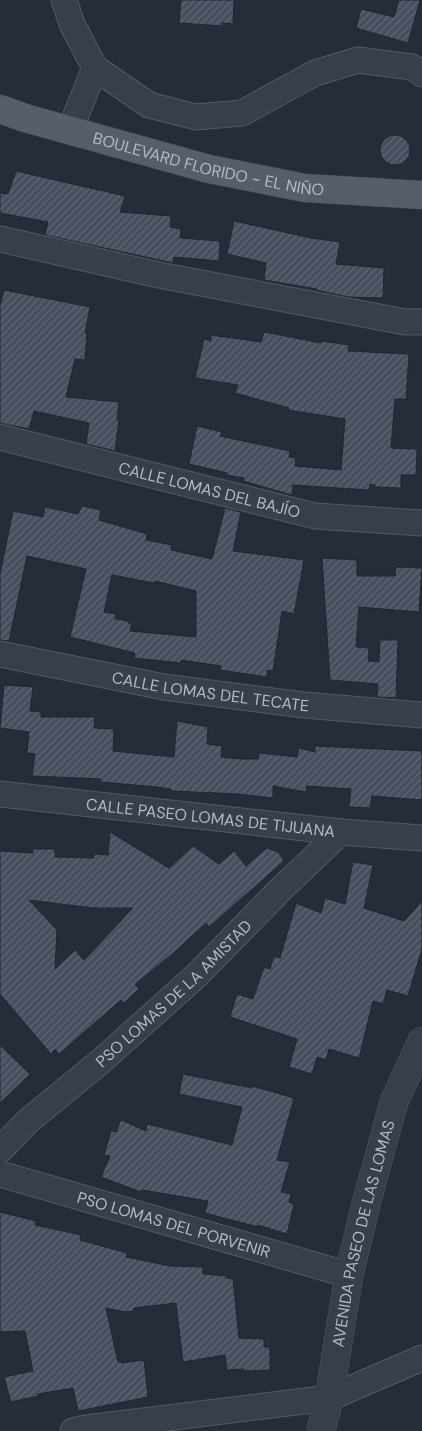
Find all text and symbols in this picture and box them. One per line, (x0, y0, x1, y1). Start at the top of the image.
street label: BOULEVARD FLORIDO - EL NIÑO (90, 127, 325, 200)
street label: CALLE LOMAS DEL BAJÍO (116, 457, 302, 523)
street label: CALLE LOMAS DEL TECATE (110, 667, 310, 716)
street label: CALLE PASEO LOMAS DE TIJUANA (85, 794, 337, 842)
street label: PSO LOMAS DE LA AMISTAD (91, 915, 256, 1072)
street label: AVENIDA PASEO DE LAS LOMAS (327, 1118, 400, 1349)
street label: PSO LOMAS DEL PORVENIR (75, 1187, 273, 1263)

